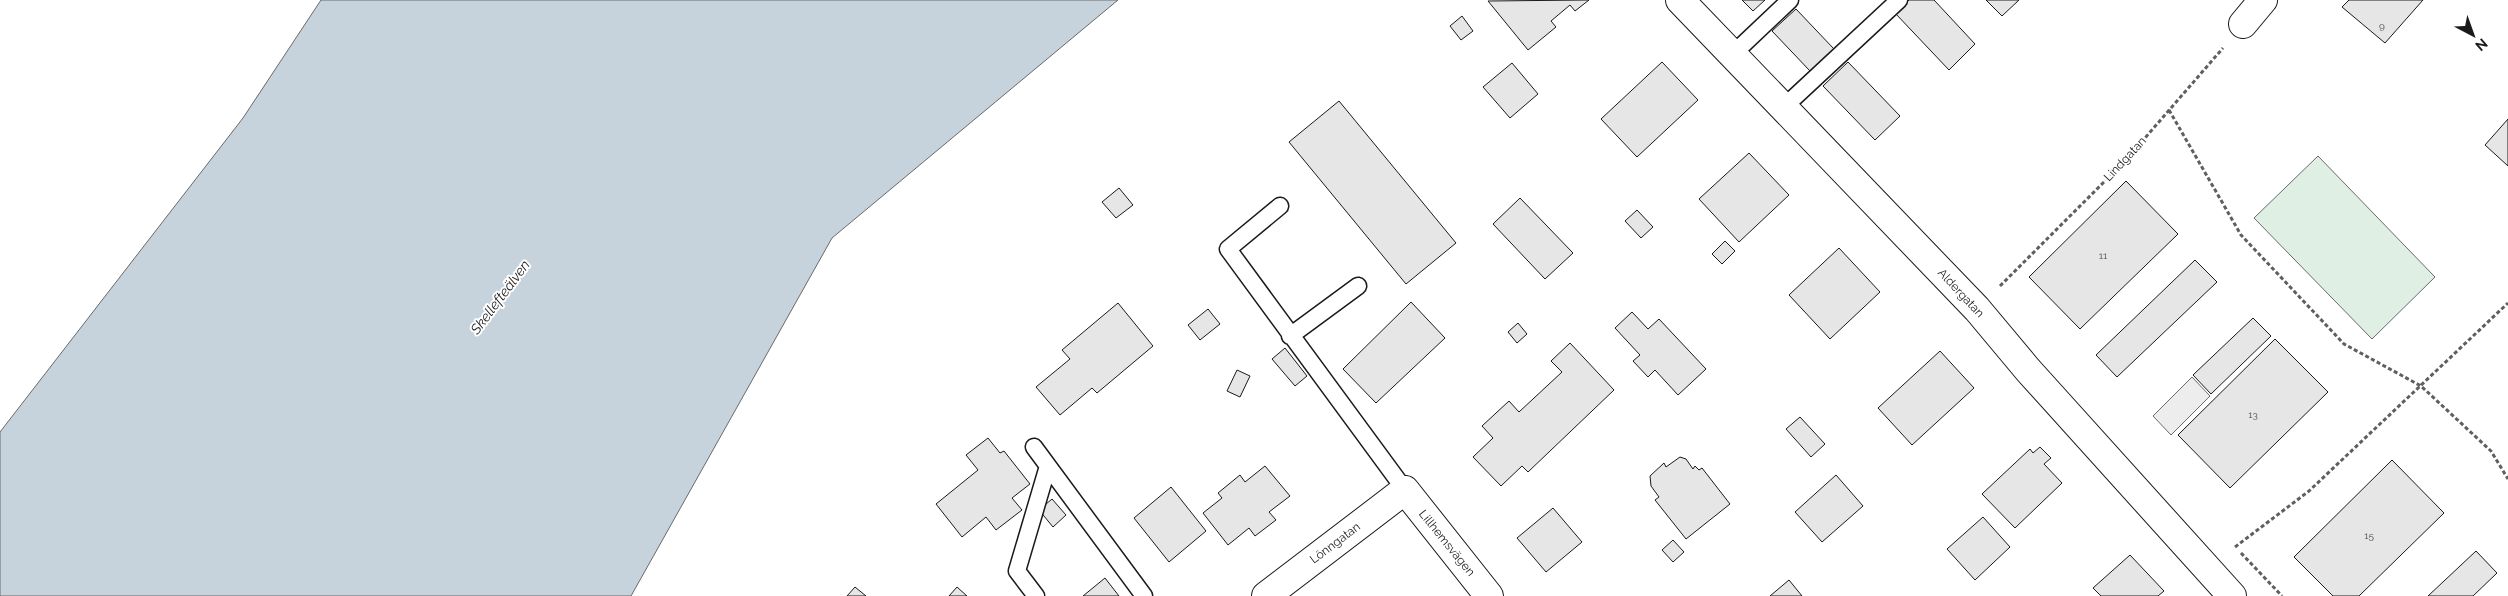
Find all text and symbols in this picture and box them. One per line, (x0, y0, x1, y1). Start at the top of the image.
north arrow (2448, 10, 2498, 60)
house number: 9 (2379, 20, 2385, 31)
text: N (2472, 35, 2491, 54)
street label: Lindgatan (2101, 134, 2149, 184)
house number: 11 (2099, 250, 2108, 261)
water label: Skellefteälven (467, 257, 533, 338)
street label: Aldergatan (1935, 266, 1987, 320)
house number: 13 (2248, 409, 2258, 420)
street label: Lillhemsvägen (1416, 507, 1478, 579)
street label: Lönngatan (1307, 520, 1363, 566)
house number: 15 (2364, 530, 2374, 541)

